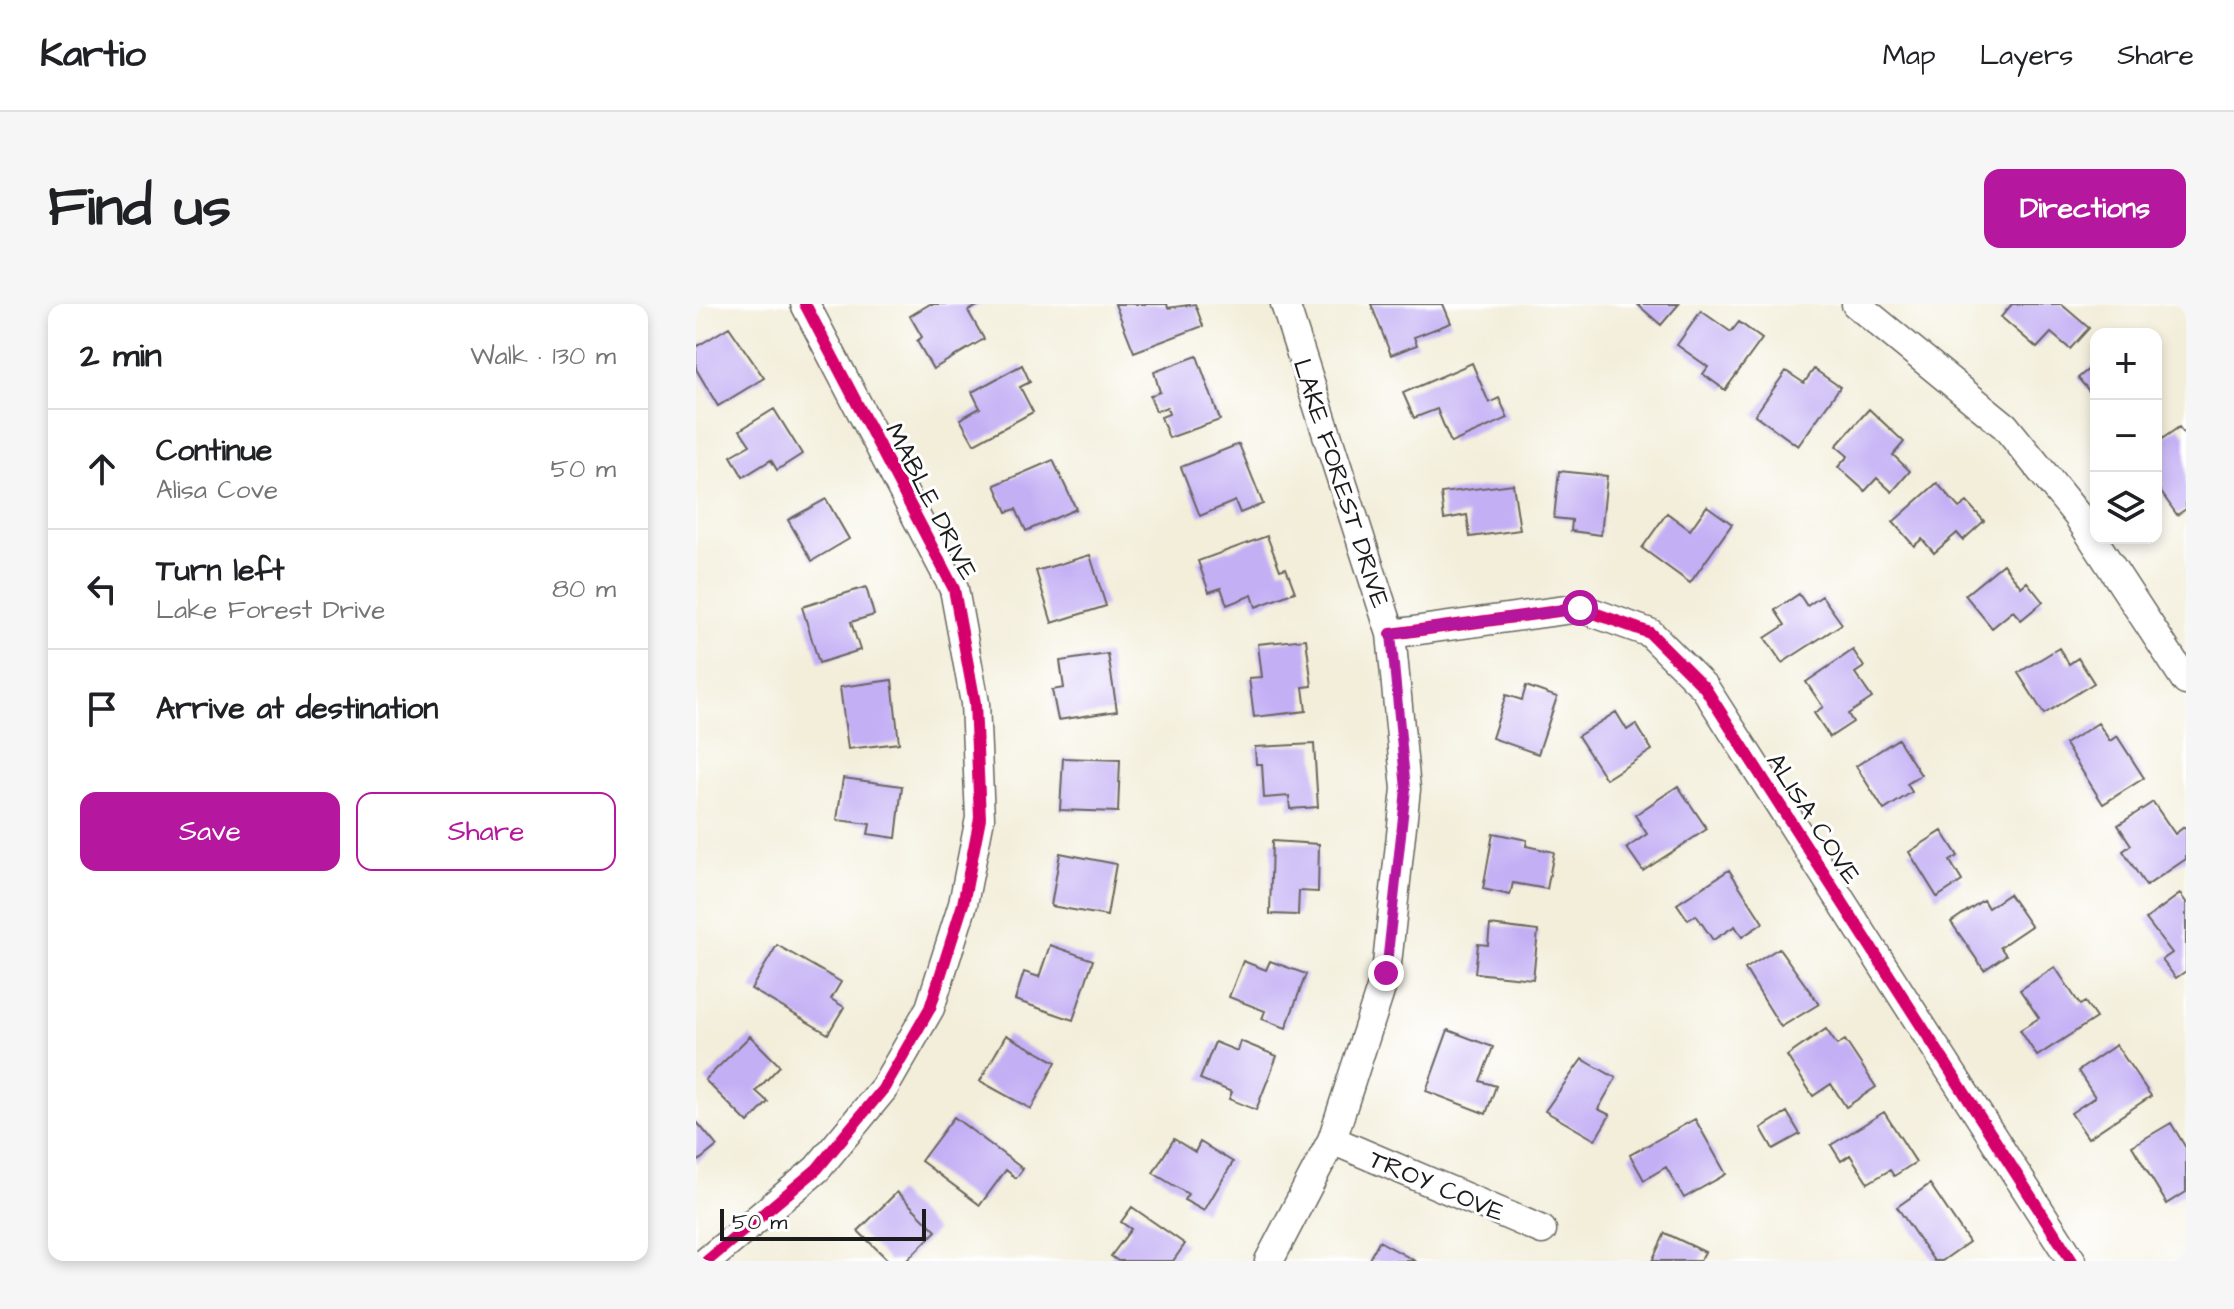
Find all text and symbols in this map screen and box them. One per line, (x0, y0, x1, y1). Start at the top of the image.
text: Kartio (40, 29, 146, 81)
text: Map (1883, 36, 1936, 75)
text: Layers (1980, 36, 2073, 75)
text: Share (2117, 36, 2194, 75)
text: Find us (48, 169, 231, 247)
button: Directions (1984, 169, 2186, 248)
map controls (2090, 328, 2162, 544)
button: + (2090, 328, 2162, 400)
text: 2 min (80, 332, 162, 380)
text: Walk · 130 m (470, 338, 616, 374)
street label: LAKE FOREST DRIVE (1284, 354, 1398, 612)
button: − (2090, 400, 2162, 472)
street label: MABLE DRIVE (876, 417, 986, 586)
text: Continue (156, 430, 272, 472)
icon: ahead (80, 447, 124, 491)
text: 50 m (551, 451, 616, 487)
text: Alisa Cove (156, 472, 278, 508)
button: layers (2090, 472, 2162, 544)
text: Turn left (156, 550, 284, 592)
icon: left (80, 567, 124, 611)
text: 80 m (552, 571, 616, 607)
route start (1562, 590, 1598, 626)
text: Lake Forest Drive (156, 592, 385, 628)
icon: arrive (80, 687, 124, 731)
text: Arrive at destination (156, 688, 438, 730)
street label: ALISA COVE (1757, 746, 1869, 891)
button: Save (80, 792, 340, 871)
button: Share (356, 792, 616, 871)
route end (1368, 955, 1404, 991)
street label: TROY COVE (1363, 1141, 1510, 1231)
scale bar (720, 1205, 926, 1241)
text: 50 m (732, 1207, 787, 1238)

